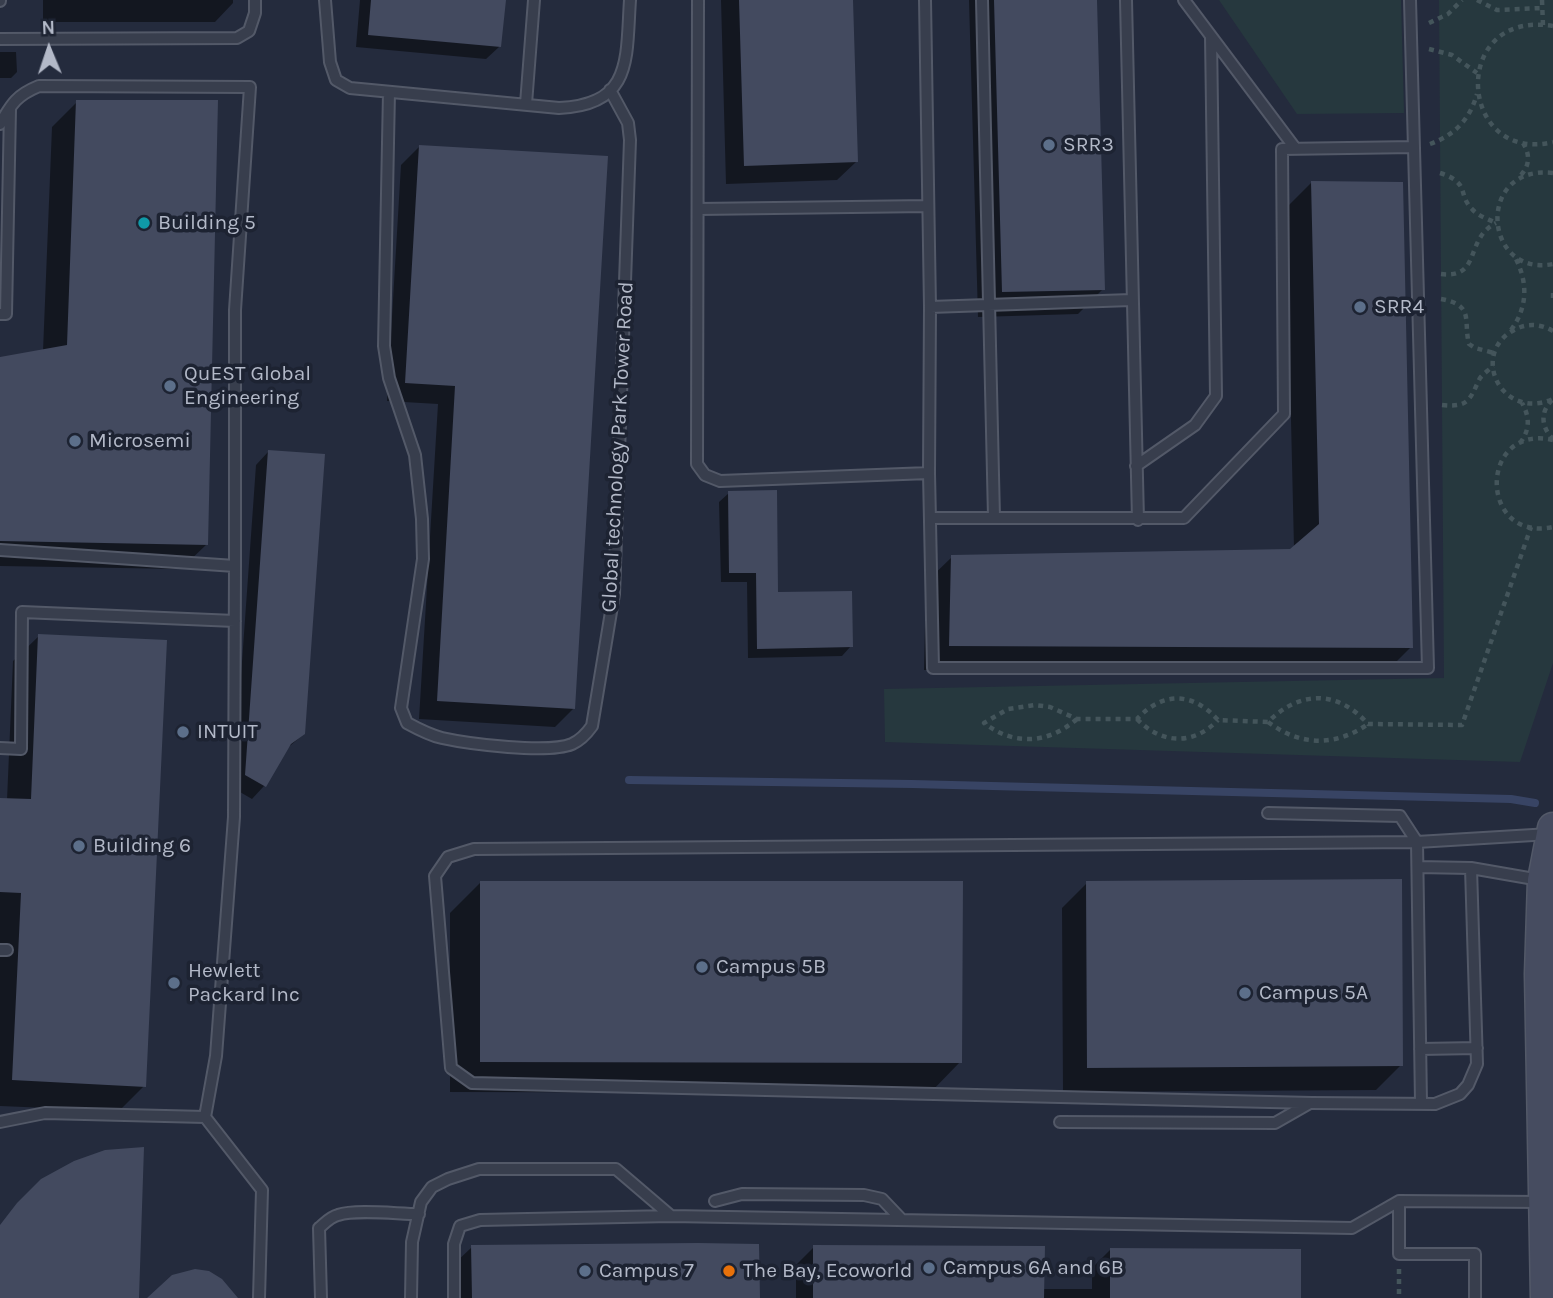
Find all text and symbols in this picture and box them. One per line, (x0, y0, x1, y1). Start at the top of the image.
north arrow (14, 14, 84, 84)
text: N (41, 17, 55, 39)
place label: SRR3 (1063, 132, 1114, 158)
marker: SRR3 (1041, 137, 1057, 153)
place label: Building 5 (158, 210, 256, 236)
marker: Building 5 (136, 215, 152, 231)
street label: Global technology Park Tower Road (597, 281, 639, 613)
place label: SRR4 (1374, 294, 1424, 320)
marker: SRR4 (1352, 299, 1368, 315)
place label: QuEST Global Engineering (184, 361, 311, 411)
marker: QuEST Global Engineering (162, 378, 178, 394)
place label: Microsemi (89, 428, 191, 454)
marker: Microsemi (67, 433, 83, 449)
place label: INTUIT (197, 719, 258, 745)
marker: INTUIT (175, 724, 191, 740)
place label: Building 6 (93, 833, 191, 859)
marker: Building 6 (71, 838, 87, 854)
place label: Campus 5B (716, 954, 826, 980)
place label: Hewlett Packard Inc (188, 958, 300, 1008)
marker: Campus 5B (694, 959, 710, 975)
marker: Hewlett Packard Inc (166, 975, 182, 991)
place label: Campus 5A (1259, 980, 1368, 1006)
marker: Campus 5A (1237, 985, 1253, 1001)
place label: Campus 6A and 6B (943, 1255, 1124, 1281)
place label: Campus 7 (599, 1258, 694, 1284)
place label: The Bay, Ecoworld (743, 1258, 912, 1284)
marker: Campus 6A and 6B (921, 1260, 937, 1276)
marker: Campus 7 (577, 1263, 593, 1279)
marker: The Bay, Ecoworld (721, 1263, 737, 1279)

